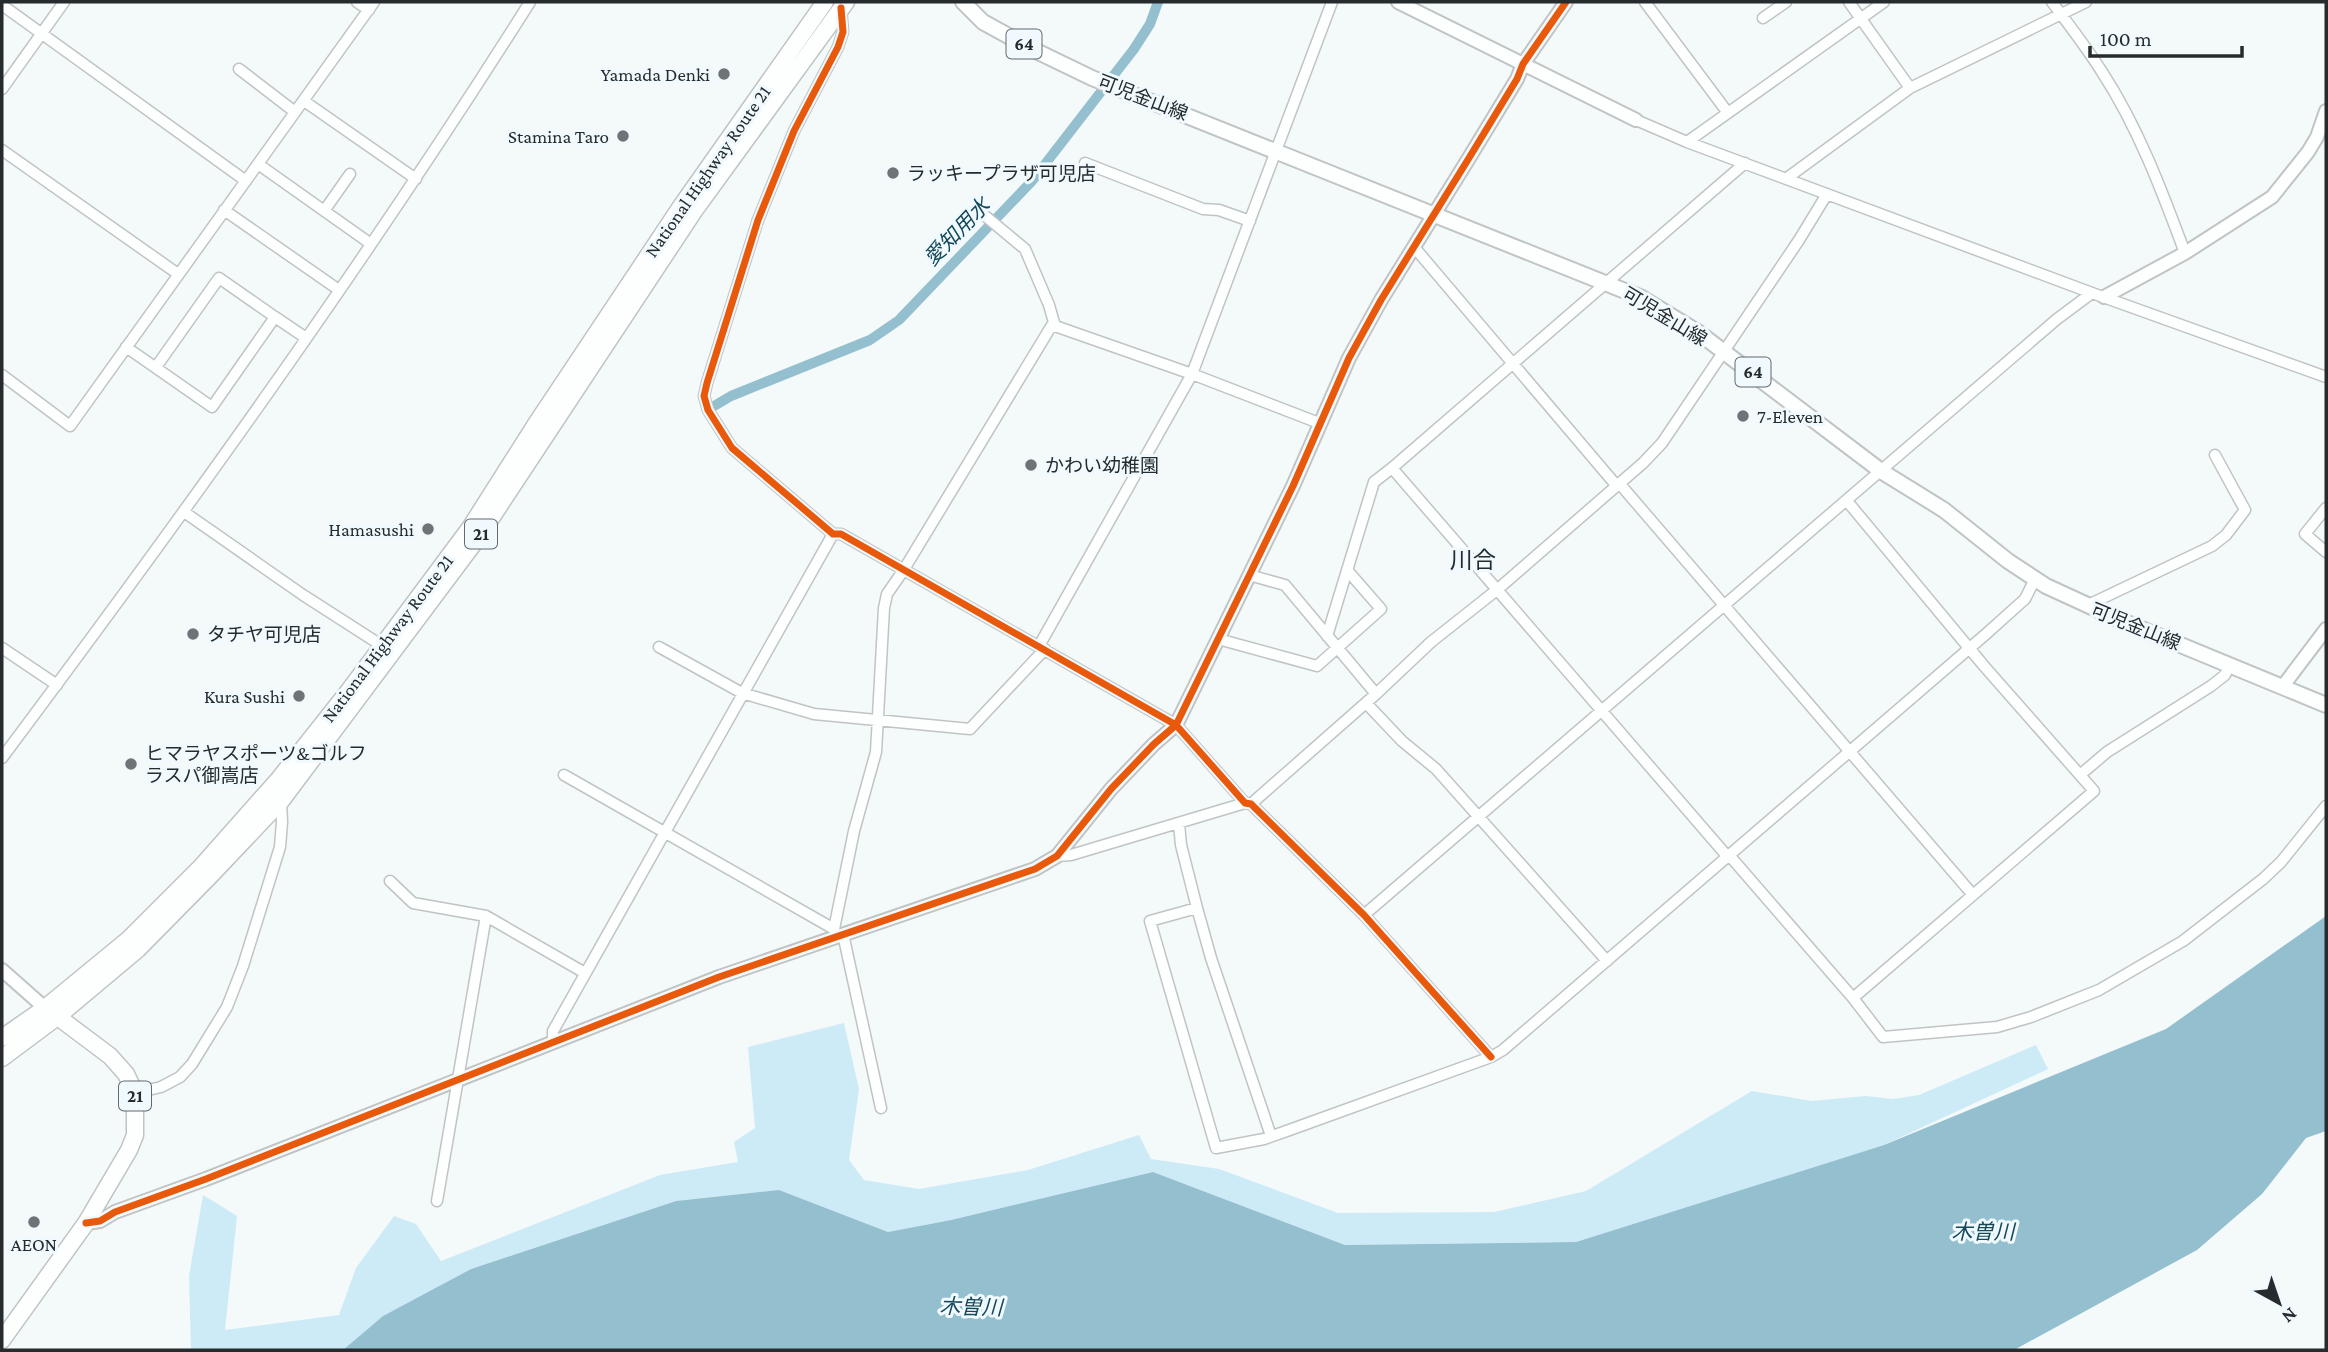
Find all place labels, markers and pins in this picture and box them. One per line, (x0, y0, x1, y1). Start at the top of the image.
place label: Yamada Denki (601, 64, 710, 85)
marker: Yamada Denki (716, 66, 732, 82)
place label: Stamina Taro (508, 126, 609, 147)
marker: Stamina Taro (615, 128, 631, 144)
place label: ラッキープラザ可児店 (907, 163, 1096, 184)
marker: ラッキープラザ可児店 (885, 165, 901, 181)
place label: 7-Eleven (1757, 406, 1823, 427)
marker: 7-Eleven (1735, 408, 1751, 424)
place label: かわい幼稚園 (1045, 455, 1159, 476)
marker: かわい幼稚園 (1023, 457, 1039, 473)
place label: Hamasushi (329, 519, 414, 540)
marker: Hamasushi (420, 521, 436, 537)
place label: タチヤ可児店 (207, 624, 321, 645)
marker: タチヤ可児店 (185, 626, 201, 642)
place label: Kura Sushi (204, 686, 285, 707)
marker: Kura Sushi (291, 688, 307, 704)
place label: ヒマラヤスポーツ&ゴルフ ラスパ御嵩店 (145, 743, 367, 786)
marker: ヒマラヤスポーツ&ゴルフ ラスパ御嵩店 (123, 756, 139, 772)
marker: AEON (26, 1214, 42, 1230)
place label: AEON (11, 1234, 57, 1255)

